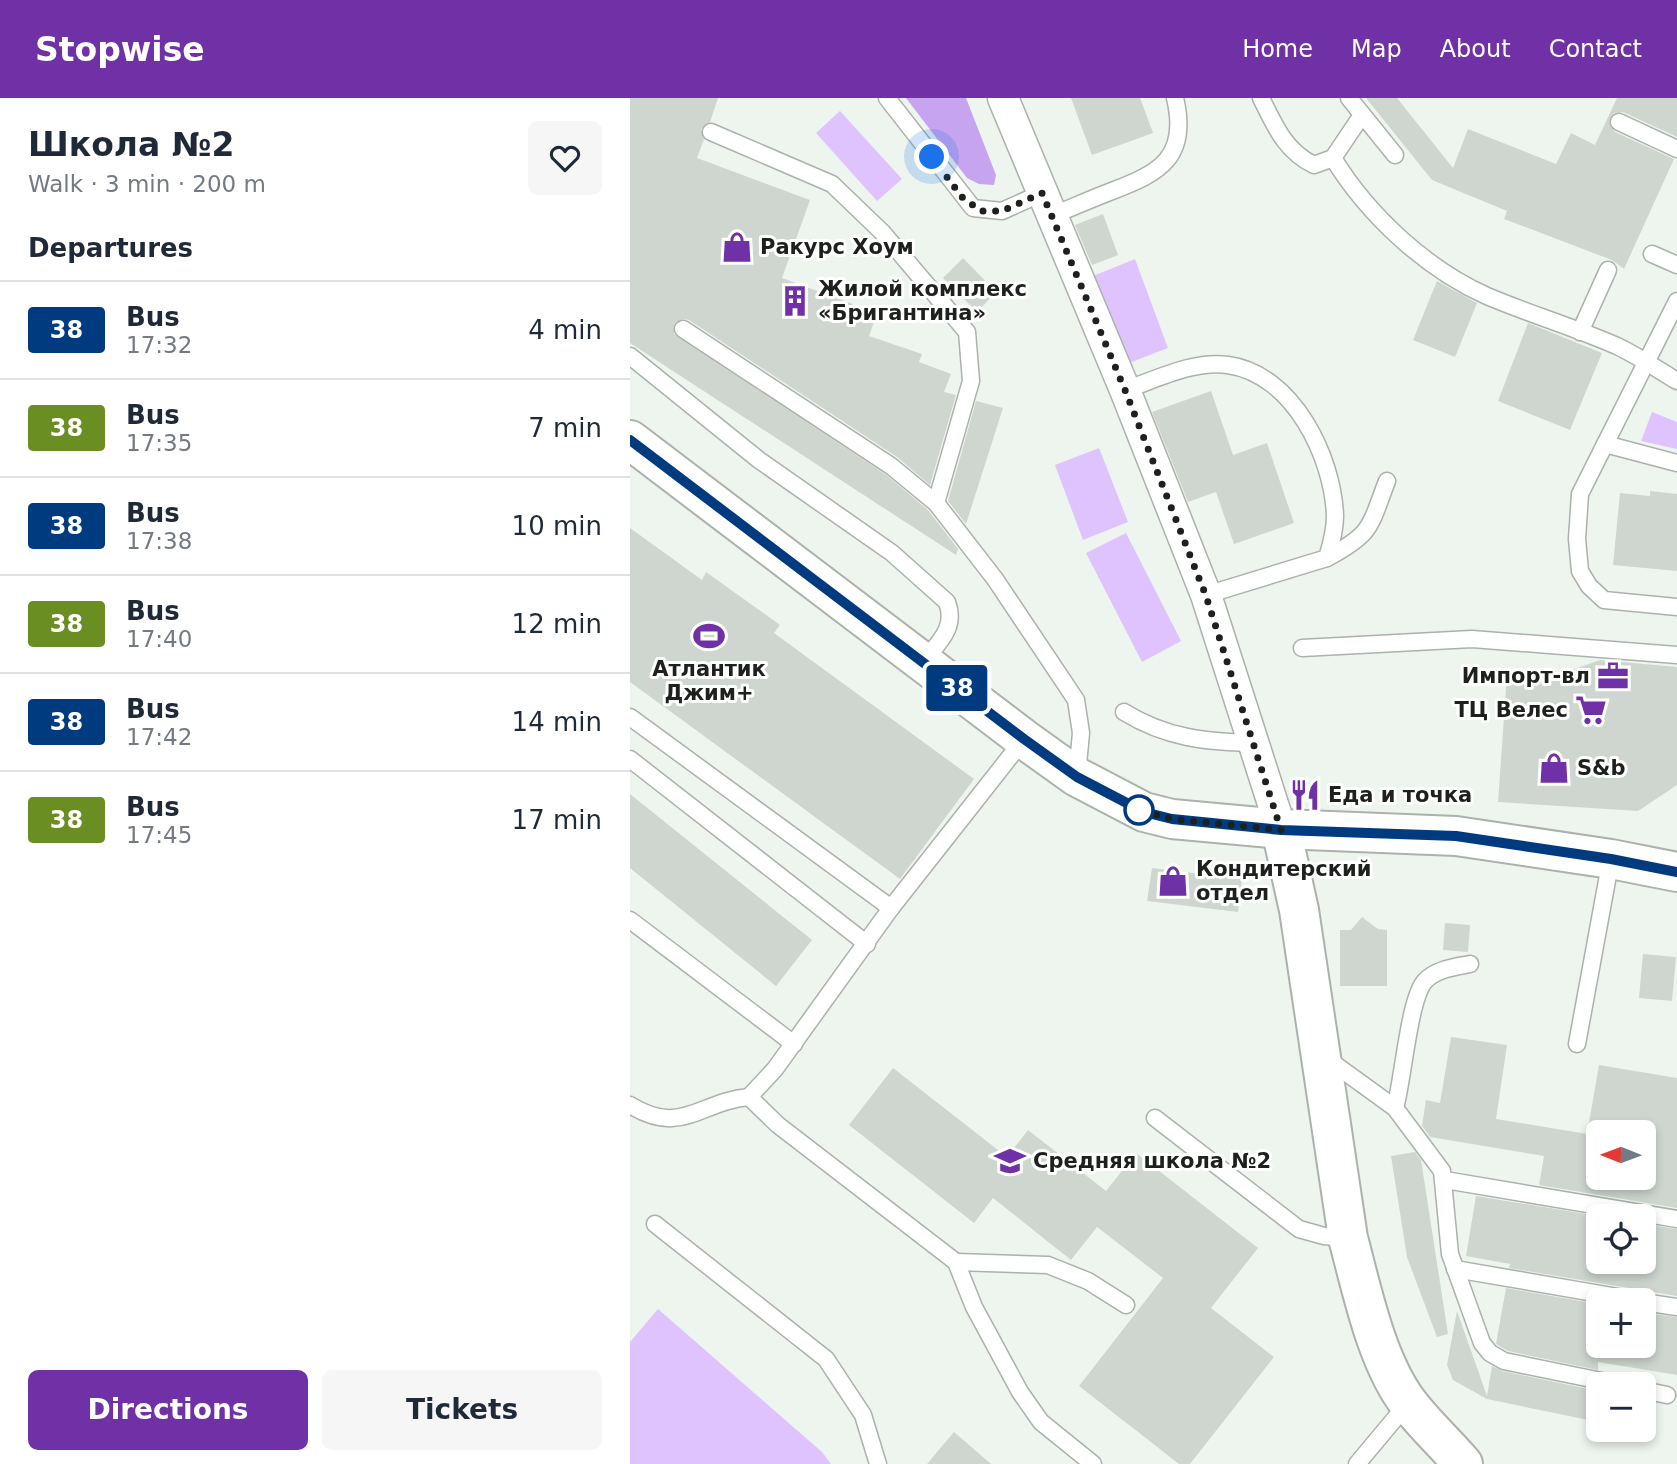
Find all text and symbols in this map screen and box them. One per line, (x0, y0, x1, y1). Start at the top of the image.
text: Stopwise (35, 30, 205, 69)
text: Home (1242, 35, 1313, 63)
text: Map (1351, 35, 1402, 63)
text: About (1440, 35, 1511, 63)
text: Contact (1549, 35, 1642, 63)
button: heart (528, 121, 602, 195)
text: Школа №2 (28, 125, 234, 164)
your location (914, 139, 949, 174)
text: Walk · 3 min · 200 m (28, 171, 266, 197)
shop icon: Ракурс Хоум (720, 230, 754, 264)
text: Departures (28, 233, 193, 263)
place label: Ракурс Хоум (760, 235, 914, 259)
place label: Жилой комплекс «Бригантина» (818, 277, 1027, 325)
building icon: Жилой комплекс «Бригантина» (778, 284, 812, 318)
text: Bus (126, 302, 180, 332)
text: 4 min (528, 315, 602, 345)
text: 38 (50, 316, 83, 344)
text: 17:32 (126, 332, 192, 358)
text: Bus (126, 400, 180, 430)
text: 7 min (528, 413, 602, 443)
text: 38 (50, 414, 83, 442)
text: 17:35 (126, 430, 192, 456)
text: Bus (126, 498, 180, 528)
text: 10 min (512, 511, 602, 541)
text: 38 (50, 512, 83, 540)
text: 17:38 (126, 528, 192, 554)
text: Bus (126, 596, 180, 626)
text: 12 min (512, 609, 602, 639)
text: 38 (50, 610, 83, 638)
sports icon: Атлантик Джим+ (692, 619, 726, 653)
text: 17:40 (126, 626, 192, 652)
place label: Атлантик Джим+ (652, 657, 766, 705)
office icon: Импорт-вл (1596, 659, 1630, 693)
place label: Импорт-вл (1462, 664, 1590, 688)
line badge: 38 (926, 665, 988, 711)
text: 38 (940, 674, 974, 702)
supermarket icon: ТЦ Велес (1574, 693, 1608, 727)
text: Bus (126, 694, 180, 724)
place label: ТЦ Велес (1455, 698, 1568, 722)
text: 14 min (512, 707, 602, 737)
text: 38 (50, 708, 83, 736)
text: 17:42 (126, 724, 192, 750)
shop icon: S&b (1537, 751, 1571, 785)
place label: S&b (1577, 756, 1625, 780)
restaurant icon: Еда и точка (1288, 778, 1322, 812)
place label: Еда и точка (1328, 783, 1472, 807)
text: Bus (126, 792, 180, 822)
unlabelled marker (1124, 795, 1154, 825)
text: 17 min (512, 805, 602, 835)
text: 38 (50, 806, 83, 834)
text: 17:45 (126, 822, 192, 848)
place label: Кондитерский отдел (1196, 857, 1371, 905)
shop icon: Кондитерский отдел (1156, 864, 1190, 898)
north arrow (1586, 1120, 1656, 1190)
map controls (1586, 1120, 1656, 1442)
school or university icon: Средняя школа №2 (993, 1144, 1027, 1178)
place label: Средняя школа №2 (1033, 1149, 1271, 1173)
button: locate (1586, 1204, 1656, 1274)
button: + (1586, 1288, 1656, 1358)
button: Directions (28, 1370, 308, 1450)
button: Tickets (322, 1370, 602, 1450)
button: − (1586, 1372, 1656, 1442)

